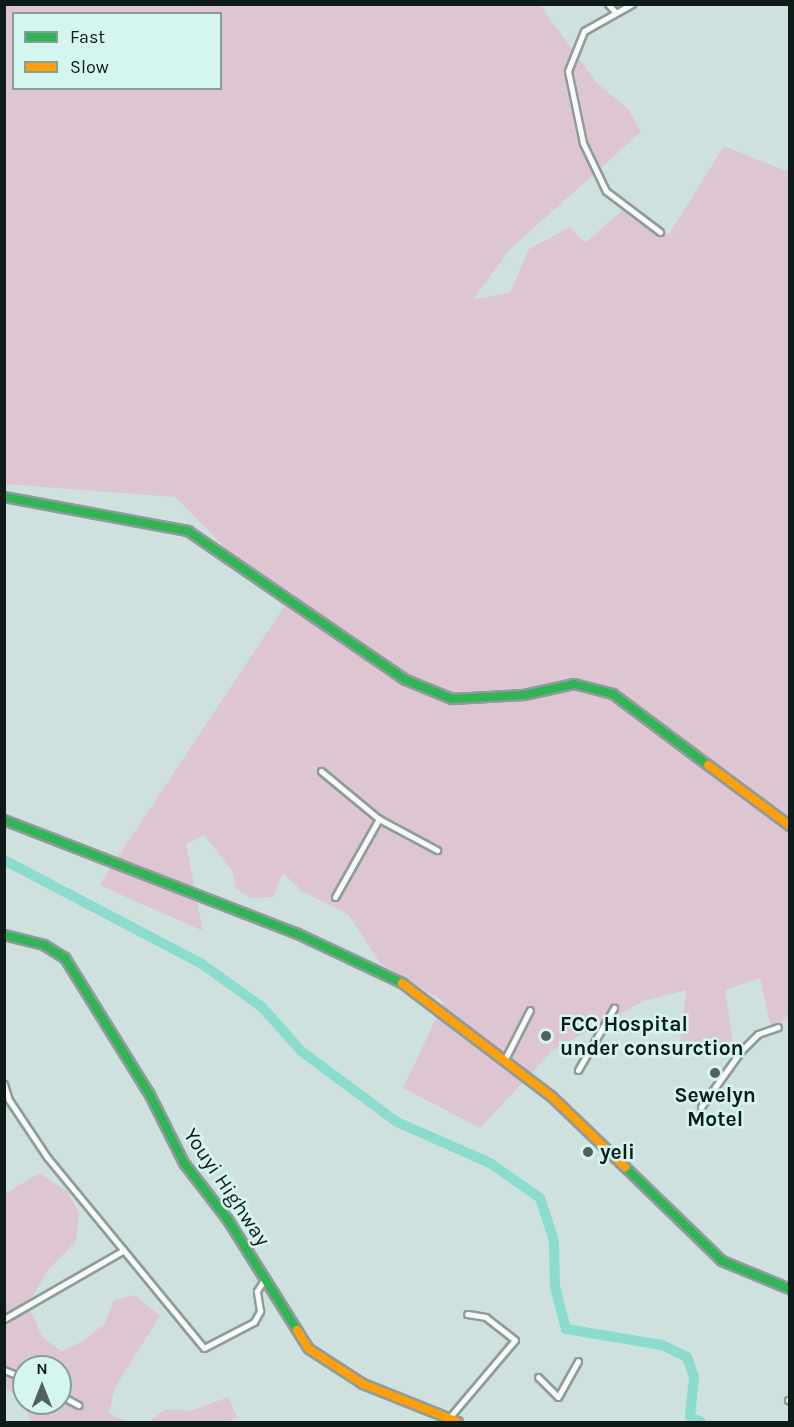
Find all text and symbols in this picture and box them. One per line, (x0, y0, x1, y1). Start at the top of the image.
legend (12, 12, 222, 90)
text: Fast (70, 26, 105, 48)
text: Slow (70, 56, 109, 78)
place label: FCC Hospital under consurction (560, 1011, 744, 1061)
marker: FCC Hospital under consurction (537, 1027, 555, 1045)
marker: Sewelyn Motel (708, 1066, 722, 1080)
place label: Sewelyn Motel (674, 1082, 756, 1132)
street label: Youyi Highway (178, 1123, 276, 1251)
place label: yeli (600, 1139, 635, 1165)
marker: yeli (581, 1145, 595, 1159)
north arrow (12, 1355, 72, 1415)
text: N (36, 1359, 48, 1378)

